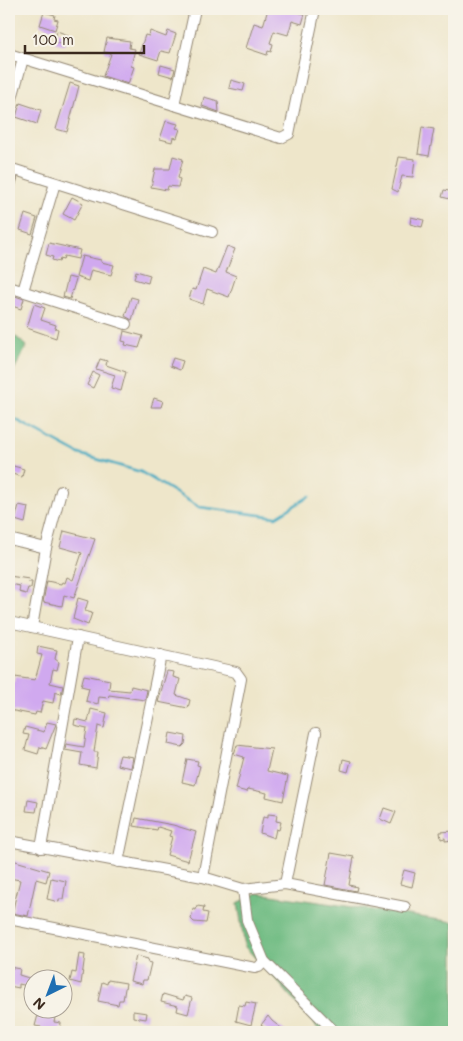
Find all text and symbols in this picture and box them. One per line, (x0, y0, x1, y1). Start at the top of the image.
scale bar (25, 22, 144, 54)
text: 100 m (32, 29, 74, 49)
north arrow (22, 968, 72, 1018)
text: N (29, 993, 49, 1015)

